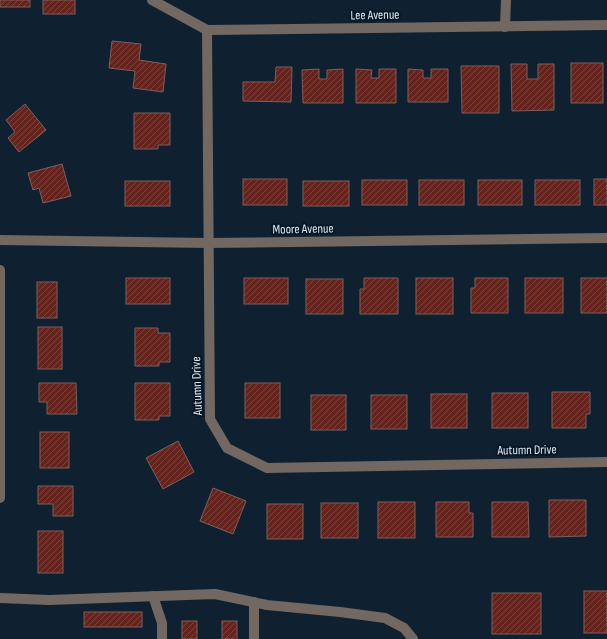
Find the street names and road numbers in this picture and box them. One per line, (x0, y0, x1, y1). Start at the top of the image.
street label: Lee Avenue (350, 7, 400, 23)
street label: Moore Avenue (272, 220, 334, 238)
street label: Autumn Drive (188, 356, 206, 417)
street label: Autumn Drive (496, 441, 557, 459)

